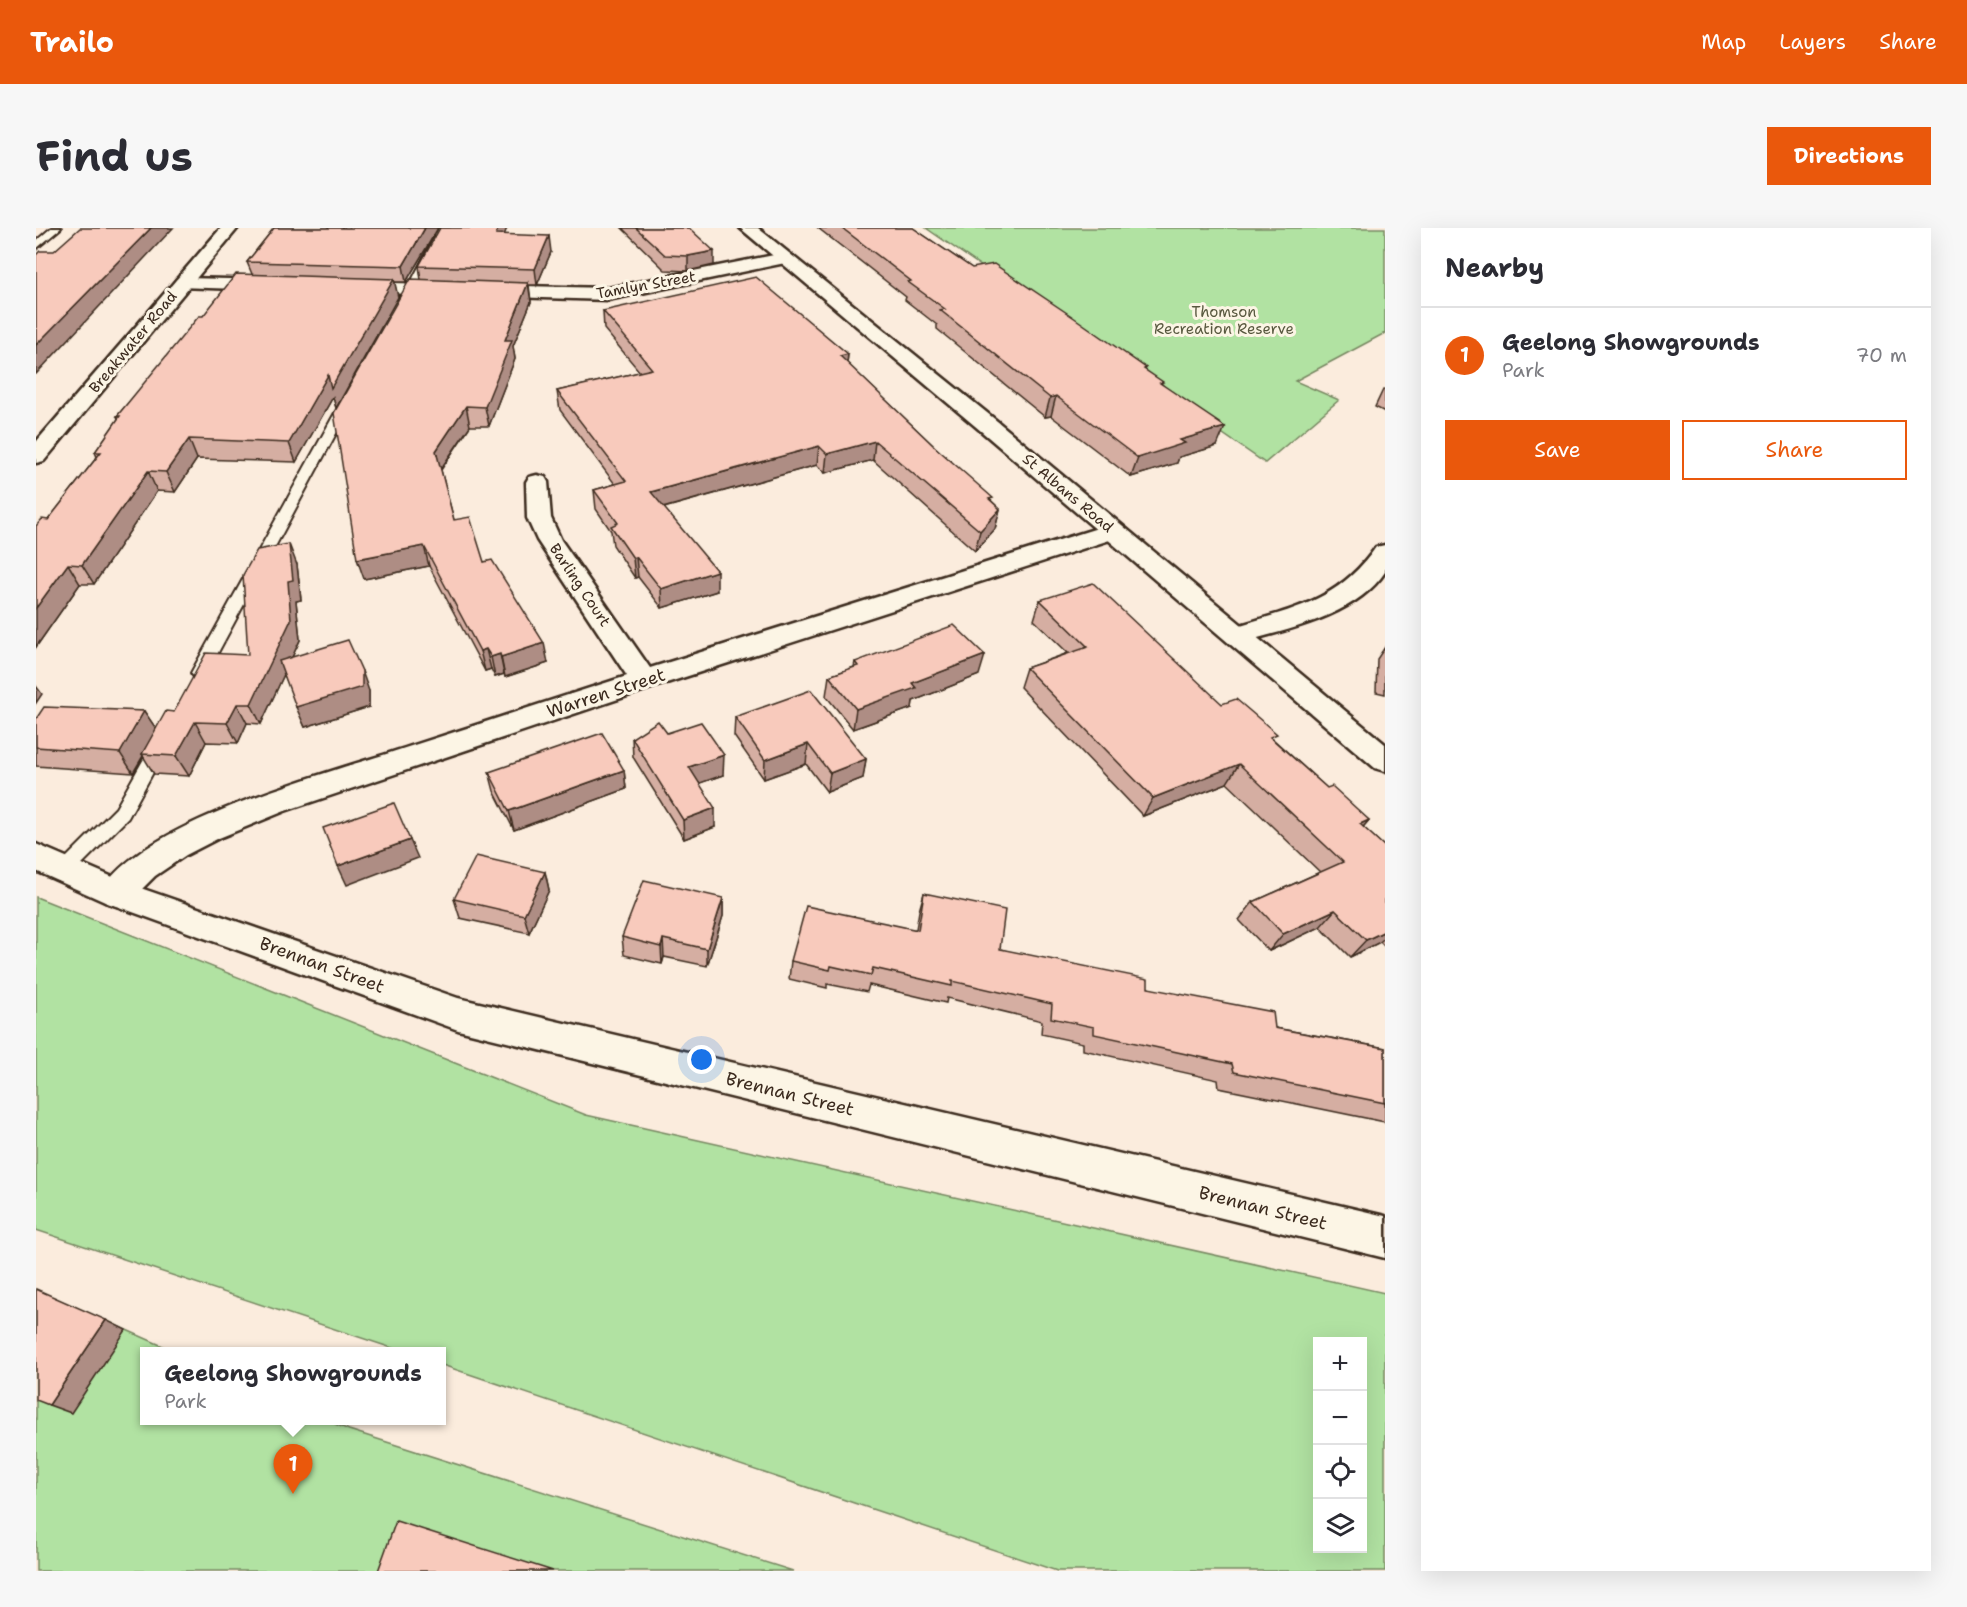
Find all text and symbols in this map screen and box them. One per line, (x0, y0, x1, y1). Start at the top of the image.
text: Trailo (30, 23, 114, 61)
text: Map (1701, 28, 1746, 56)
text: Layers (1779, 28, 1846, 56)
text: Share (1879, 28, 1937, 56)
button: Directions (1767, 127, 1931, 185)
text: Find us (36, 128, 193, 184)
text: Nearby (1445, 250, 1544, 285)
street label: Tamlyn Street (595, 266, 697, 304)
street label: Breakwater Road (84, 286, 182, 397)
park label: Thomson Recreation Reserve (1154, 302, 1294, 339)
text: Geelong Showgrounds (1502, 328, 1760, 357)
text: 1 (1460, 342, 1469, 368)
text: 70 m (1855, 342, 1907, 368)
text: Park (1502, 357, 1545, 383)
button: Save (1445, 420, 1670, 480)
button: Share (1682, 420, 1907, 480)
street label: St Albans Road (1018, 449, 1118, 537)
street label: Barling Court (545, 540, 615, 630)
street label: Warren Street (544, 663, 668, 723)
street label: Brennan Street (256, 931, 388, 999)
your location (687, 1045, 716, 1074)
street label: Brennan Street (723, 1066, 857, 1122)
street label: Brennan Street (1196, 1180, 1330, 1236)
map controls (1313, 1337, 1367, 1553)
button: + (1313, 1337, 1367, 1391)
popup (140, 1347, 446, 1425)
text: Geelong Showgrounds (164, 1359, 422, 1388)
text: Park (164, 1388, 207, 1414)
button: − (1313, 1391, 1367, 1445)
pin: 1 (274, 1444, 312, 1494)
button: locate (1313, 1445, 1367, 1499)
button: layers (1313, 1499, 1367, 1553)

